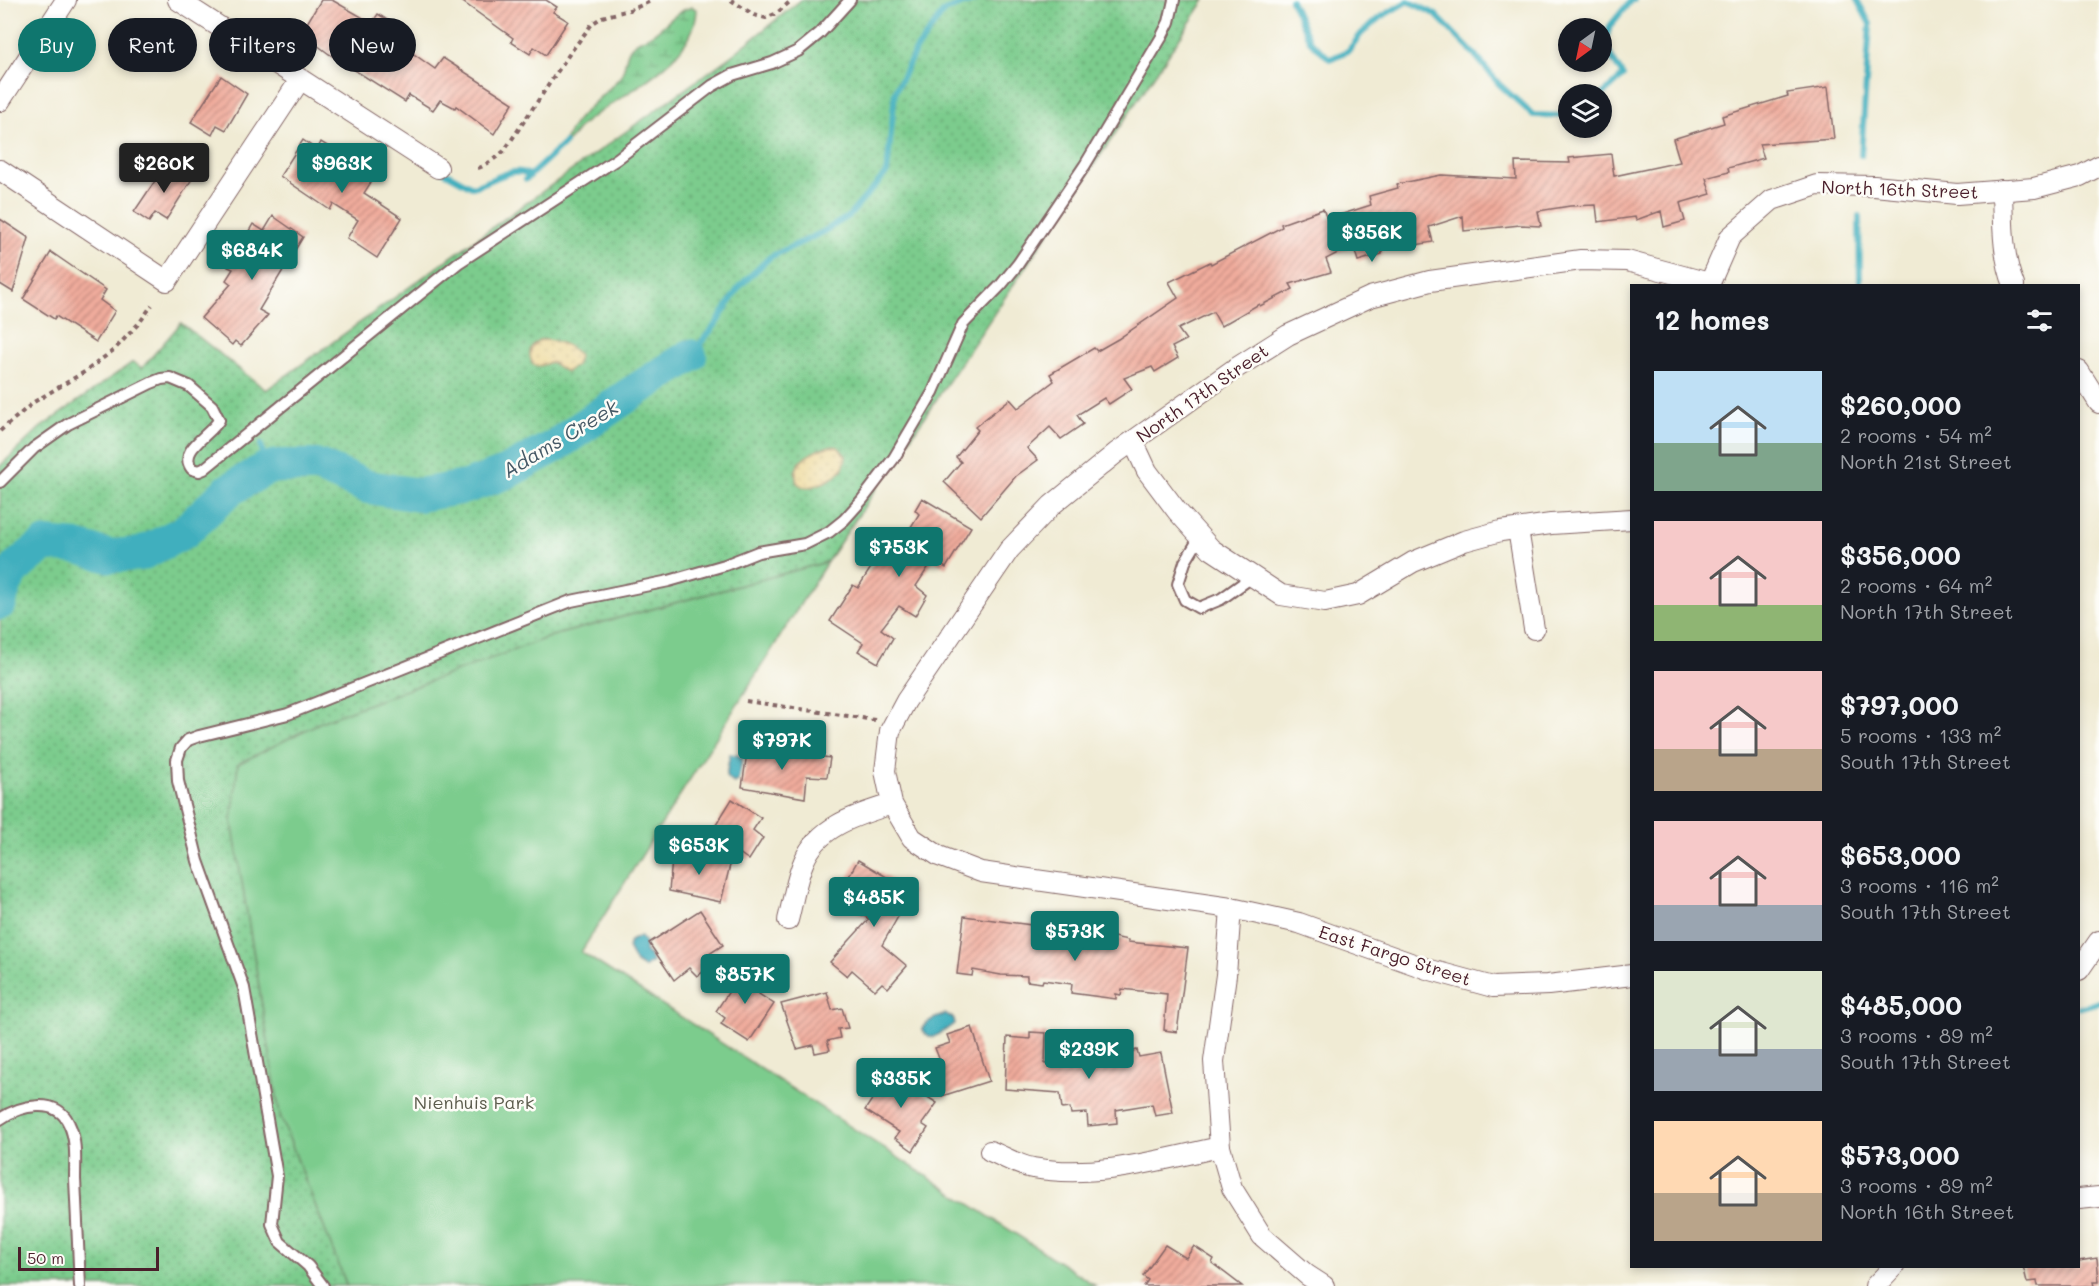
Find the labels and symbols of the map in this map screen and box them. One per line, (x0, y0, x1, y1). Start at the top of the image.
north arrow (1558, 18, 1612, 72)
pin: $260K (122, 143, 206, 194)
pin: $963K (300, 143, 384, 194)
street label: North 16th Street (1821, 174, 1979, 204)
pin: $356K (1330, 212, 1414, 263)
pin: $684K (210, 230, 294, 281)
street label: North 17th Street (1131, 338, 1273, 448)
water label: Adams Creek (497, 393, 623, 483)
pin: $753K (857, 527, 941, 578)
pin: $797K (740, 720, 824, 771)
pin: $653K (657, 825, 741, 876)
pin: $485K (832, 877, 916, 928)
pin: $573K (1033, 911, 1117, 962)
street label: East Fargo Street (1316, 919, 1474, 991)
pin: $857K (703, 954, 787, 1005)
pin: $239K (1047, 1029, 1131, 1080)
pin: $335K (859, 1058, 943, 1109)
park label: Nienhuis Park (414, 1090, 534, 1114)
scale bar (18, 1244, 159, 1272)

